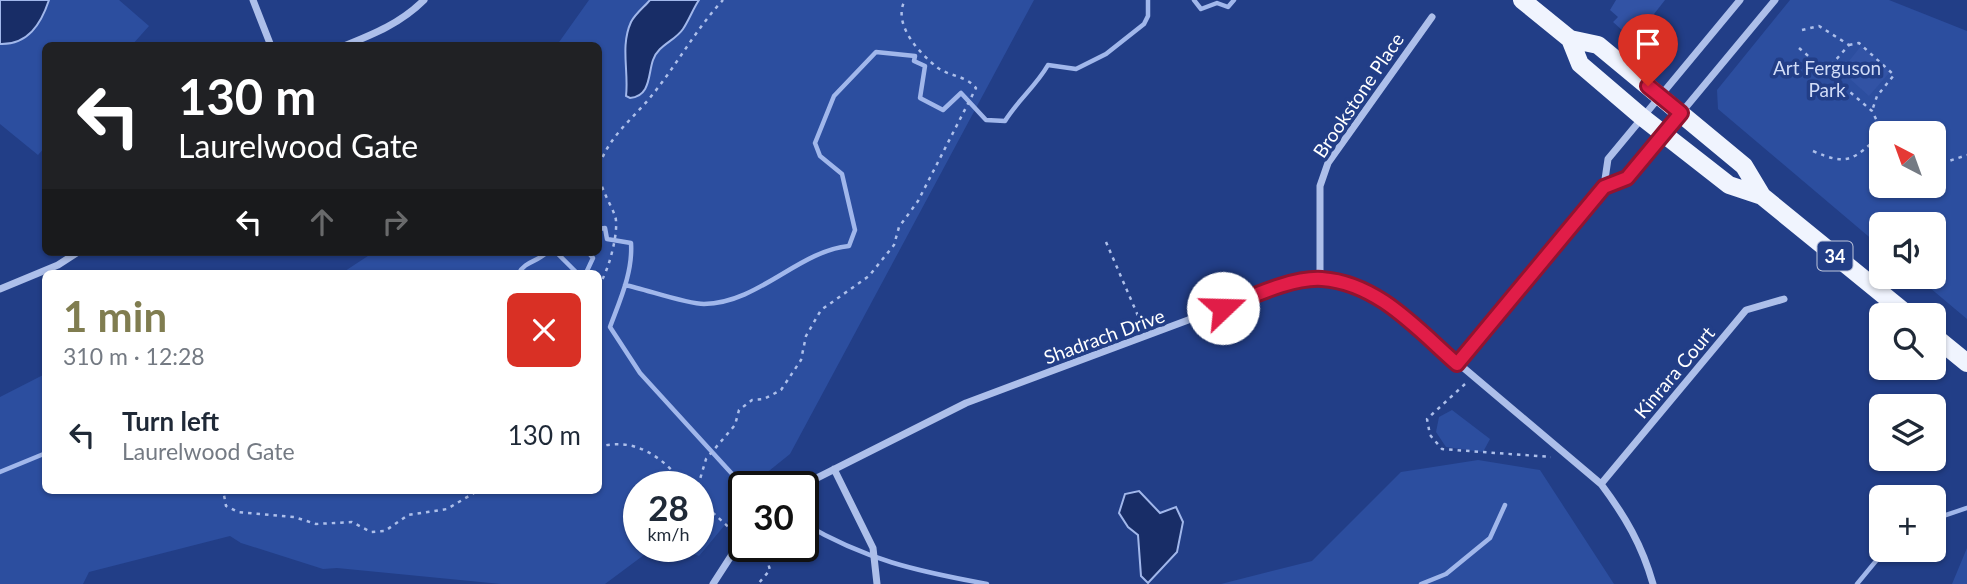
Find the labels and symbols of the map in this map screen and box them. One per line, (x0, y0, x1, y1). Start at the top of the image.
pin (1618, 14, 1678, 86)
street label: Brookstone Place (1308, 28, 1408, 162)
park label: Art Ferguson Park (1773, 56, 1881, 101)
north arrow (1869, 121, 1946, 198)
road number: 34 (1818, 242, 1853, 270)
position arrow (1186, 271, 1260, 345)
street label: Shadrach Drive (1040, 303, 1168, 369)
street label: Kinrara Court (1629, 321, 1719, 423)
speed limit sign: 30 (728, 471, 819, 562)

